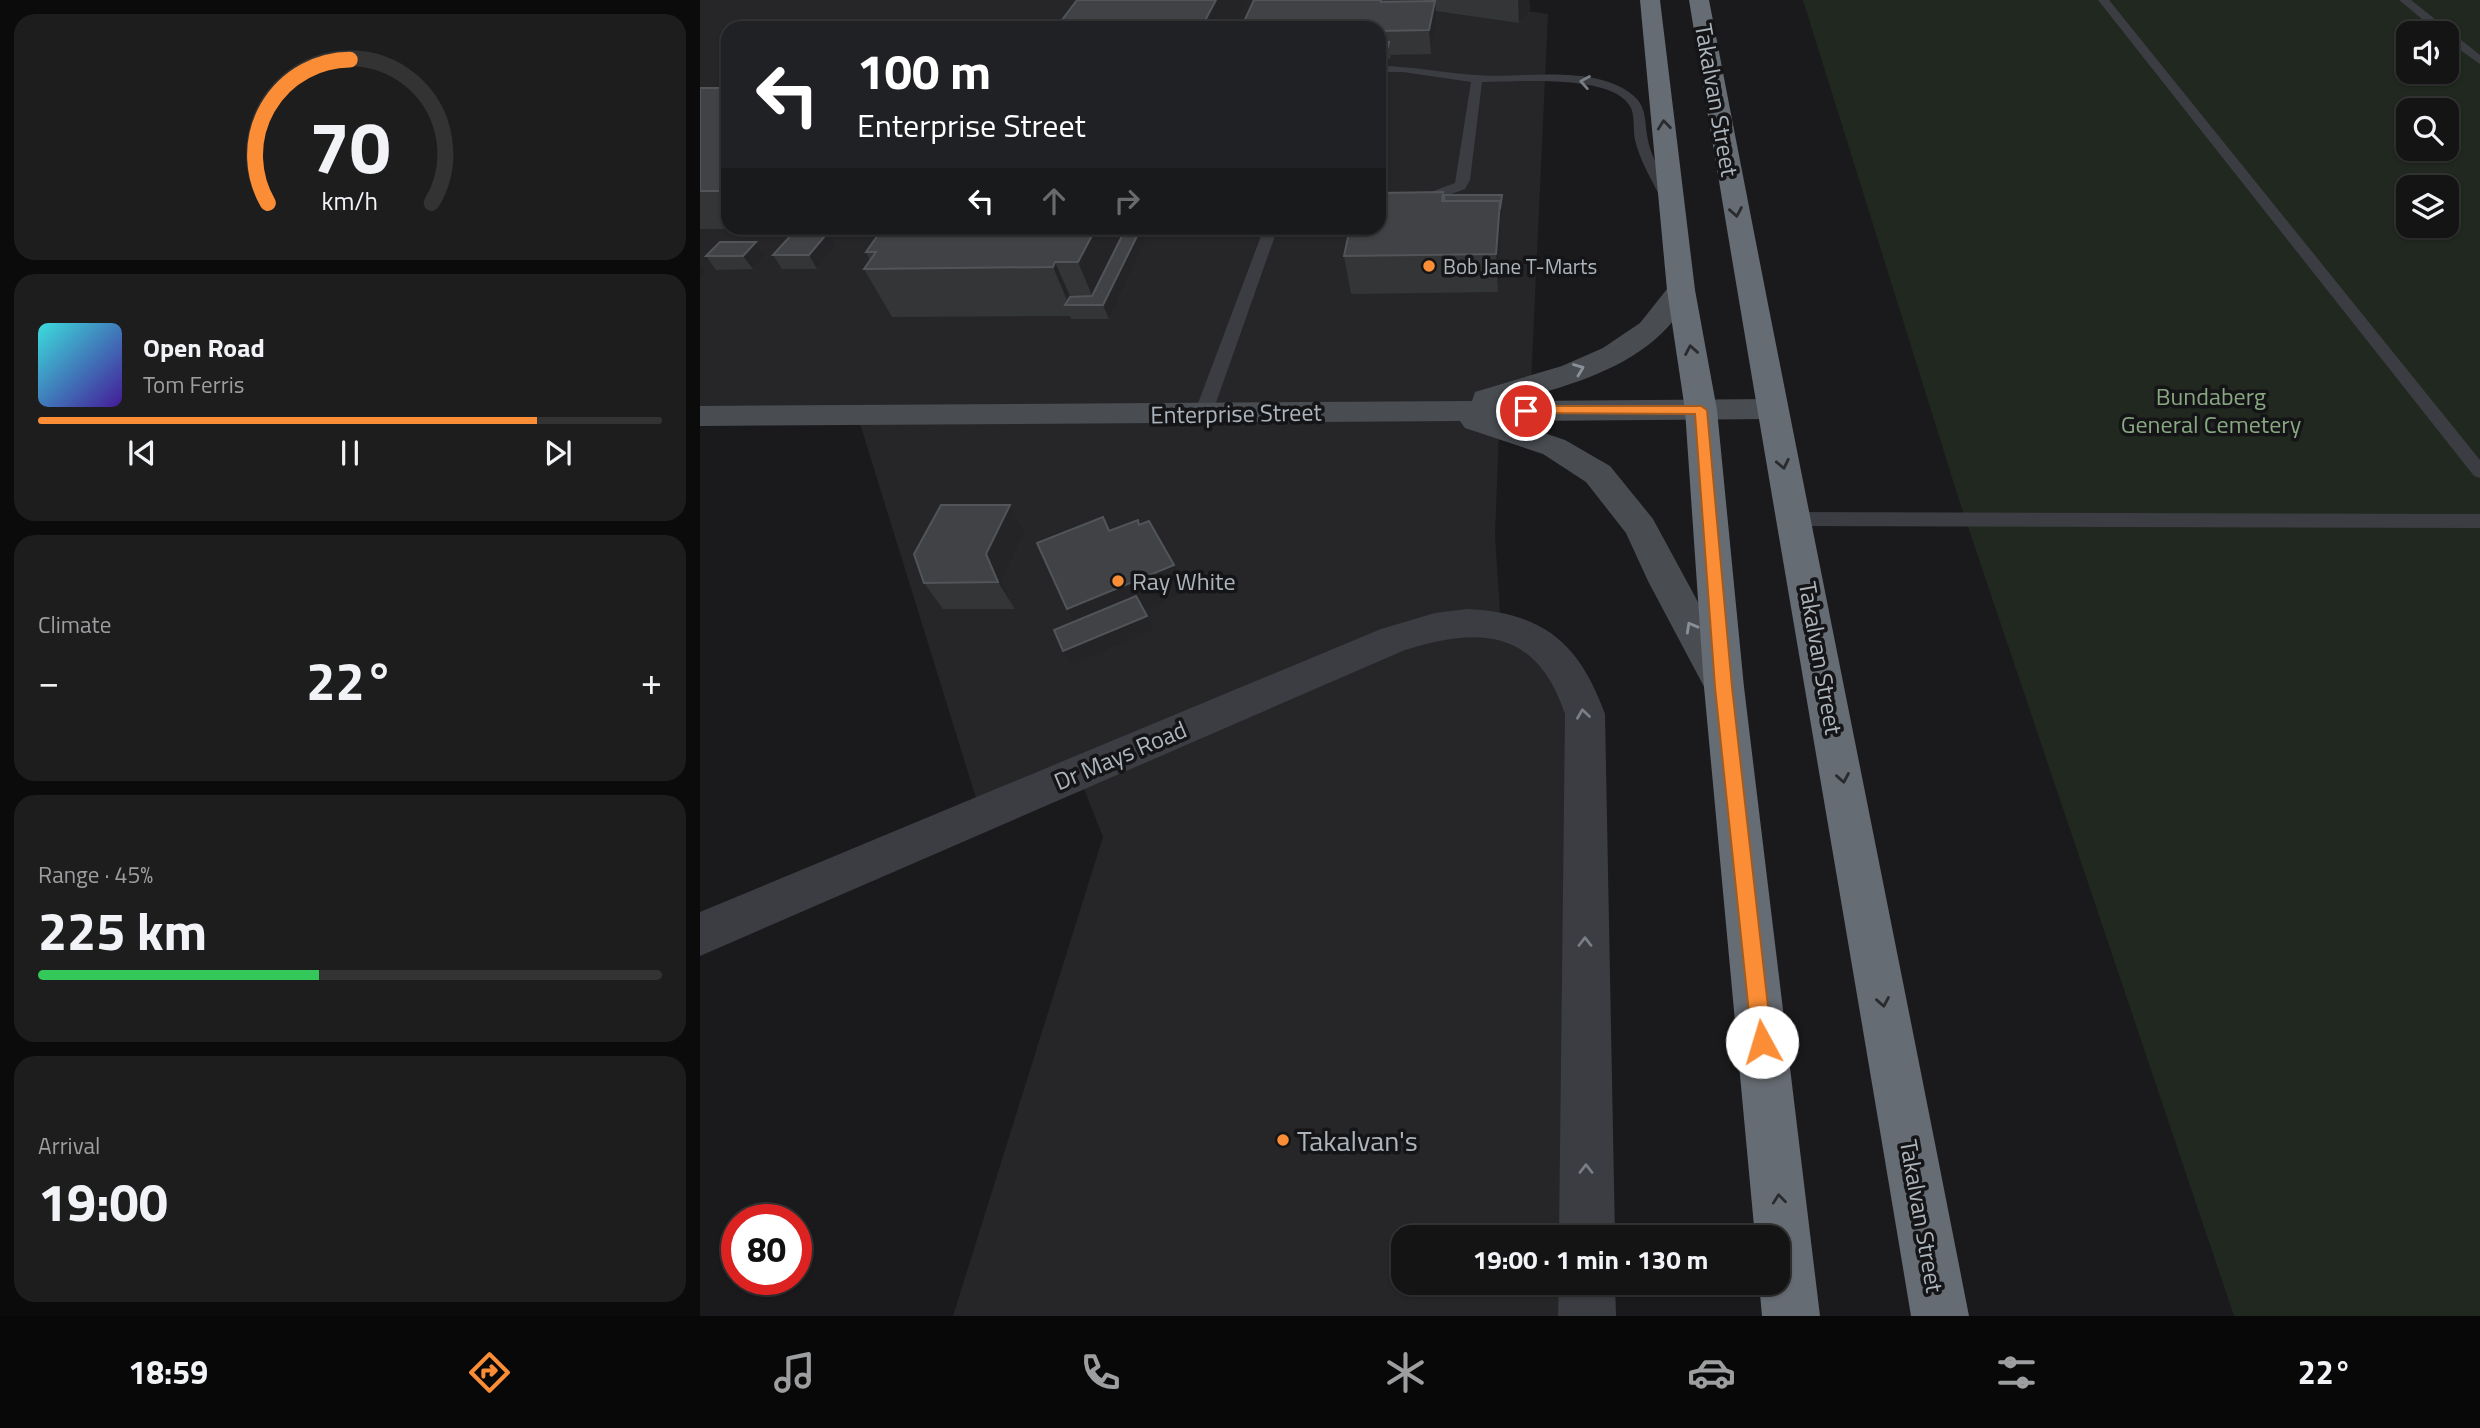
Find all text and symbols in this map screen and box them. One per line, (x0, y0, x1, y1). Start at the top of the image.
street label: Takalvan Street (1686, 21, 1748, 180)
map controls (2396, 21, 2459, 238)
button: sound (2396, 21, 2459, 84)
text: 100 m (857, 33, 991, 108)
icon: left (742, 49, 833, 140)
one-way arrow (1580, 75, 1591, 90)
text: 70 (309, 92, 391, 202)
button: search (2396, 98, 2459, 161)
text: Enterprise Street (857, 101, 1086, 149)
one-way arrow (1656, 119, 1671, 131)
button: layers (2396, 175, 2459, 238)
text: km/h (322, 182, 378, 220)
icon: left (962, 182, 1000, 220)
icon: ahead (1035, 182, 1073, 220)
icon: right (1108, 182, 1146, 220)
one-way arrow (1728, 206, 1743, 218)
place label: Bob Jane T-Marts (1443, 250, 1597, 282)
marker: Bob Jane T-Marts (1421, 258, 1437, 274)
text: Open Road (143, 328, 265, 367)
one-way arrow (1684, 344, 1699, 356)
one-way arrow (1573, 363, 1585, 377)
text: Tom Ferris (143, 367, 244, 402)
park label: Bundaberg General Cemetery (2121, 378, 2302, 442)
pin (1496, 381, 1556, 441)
icon: arrive (1507, 392, 1545, 430)
street label: Enterprise Street (1150, 393, 1323, 432)
icon: previous (123, 434, 161, 472)
icon: pause (331, 434, 369, 472)
icon: next (539, 434, 577, 472)
one-way arrow (1775, 458, 1790, 470)
place label: Ray White (1132, 563, 1236, 599)
marker: Ray White (1110, 573, 1126, 589)
street label: Takalvan Street (1790, 579, 1852, 738)
text: Climate (38, 607, 111, 642)
one-way arrow (1686, 622, 1699, 634)
text: 22° (306, 641, 394, 720)
text: − (38, 652, 59, 710)
text: + (641, 652, 662, 710)
one-way arrow (1576, 708, 1591, 720)
street label: Dr Mays Road (1048, 711, 1192, 799)
one-way arrow (1834, 772, 1849, 784)
text: Range · 45% (38, 857, 153, 892)
text: 225 km (38, 891, 207, 970)
one-way arrow (1578, 936, 1593, 947)
one-way arrow (1875, 996, 1890, 1008)
position arrow (1725, 1005, 1799, 1079)
place label: Takalvan's (1297, 1119, 1418, 1162)
text: Arrival (38, 1128, 100, 1163)
marker: Takalvan's (1275, 1132, 1291, 1148)
street label: Takalvan Street (1891, 1137, 1953, 1296)
text: 19:00 (38, 1162, 168, 1241)
one-way arrow (1579, 1163, 1594, 1174)
one-way arrow (1772, 1194, 1787, 1205)
speed limit sign: 80 (721, 1204, 812, 1295)
text: 19:00 · 1 min · 130 m (1473, 1240, 1708, 1279)
text: 18:59 (128, 1348, 208, 1396)
icon: directions (465, 1348, 514, 1397)
icon: music (770, 1348, 819, 1397)
icon: phone (1076, 1348, 1125, 1397)
icon: climate (1381, 1348, 1430, 1397)
icon: car (1687, 1348, 1736, 1397)
icon: filters (1992, 1348, 2041, 1397)
text: 22° (2298, 1348, 2352, 1396)

